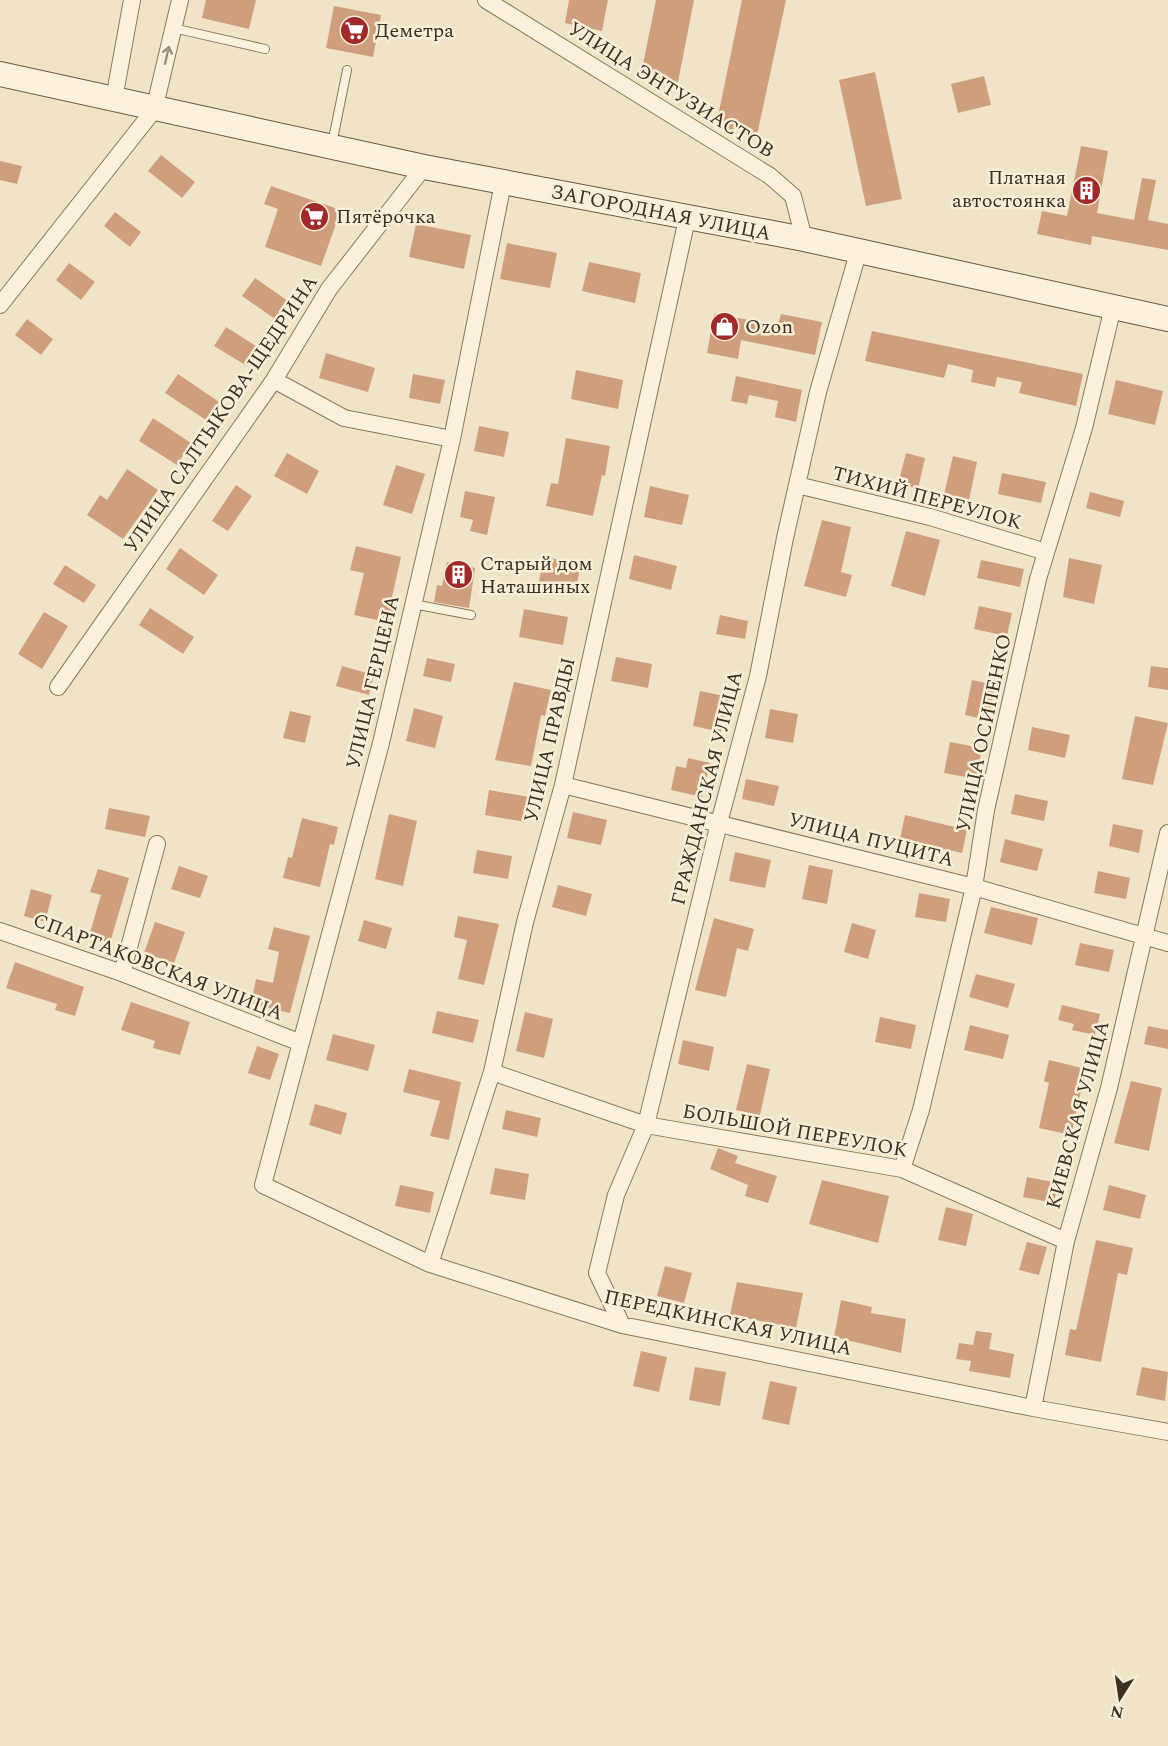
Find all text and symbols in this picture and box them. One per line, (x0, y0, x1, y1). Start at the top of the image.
street label: УЛИЦА ЭНТУЗИАСТОВ (562, 14, 780, 166)
supermarket icon: Деметра (338, 15, 370, 47)
place label: Деметра (375, 16, 454, 46)
one-way arrow (162, 46, 173, 65)
place label: Платная автостоянка (952, 163, 1066, 216)
building icon: Платная автостоянка (1071, 174, 1103, 206)
street label: ЗАГОРОДНАЯ УЛИЦА (548, 177, 774, 249)
supermarket icon: Пятёрочка (299, 201, 331, 233)
place label: Пятёрочка (336, 202, 436, 232)
street label: УЛИЦА САЛТЫКОВА-ЩЕДРИНА (116, 269, 326, 559)
shop icon: Ozon (708, 311, 740, 343)
place label: Ozon (745, 312, 793, 342)
street label: ТИХИЙ ПЕРЕУЛОК (829, 458, 1026, 538)
place label: Старый дом Наташиных (480, 549, 593, 602)
building icon: Старый дом Наташиных (443, 559, 475, 591)
street label: УЛИЦА ГЕРЦЕНА (338, 592, 408, 772)
street label: УЛИЦА ОСИПЕНКО (948, 631, 1020, 835)
street label: УЛИЦА ПРАВДЫ (516, 654, 584, 826)
street label: ГРАЖДАНСКАЯ УЛИЦА (663, 668, 751, 908)
street label: УЛИЦА ПУЦИТА (785, 805, 957, 875)
street label: СПАРТАКОВСКАЯ УЛИЦА (29, 905, 287, 1029)
street label: КИЕВСКАЯ УЛИЦА (1038, 1017, 1118, 1213)
street label: БОЛЬШОЙ ПЕРЕУЛОК (680, 1096, 911, 1166)
street label: ПЕРЕДКИНСКАЯ УЛИЦА (601, 1282, 855, 1364)
north arrow (1090, 1668, 1150, 1728)
text: N (1108, 1699, 1126, 1725)

